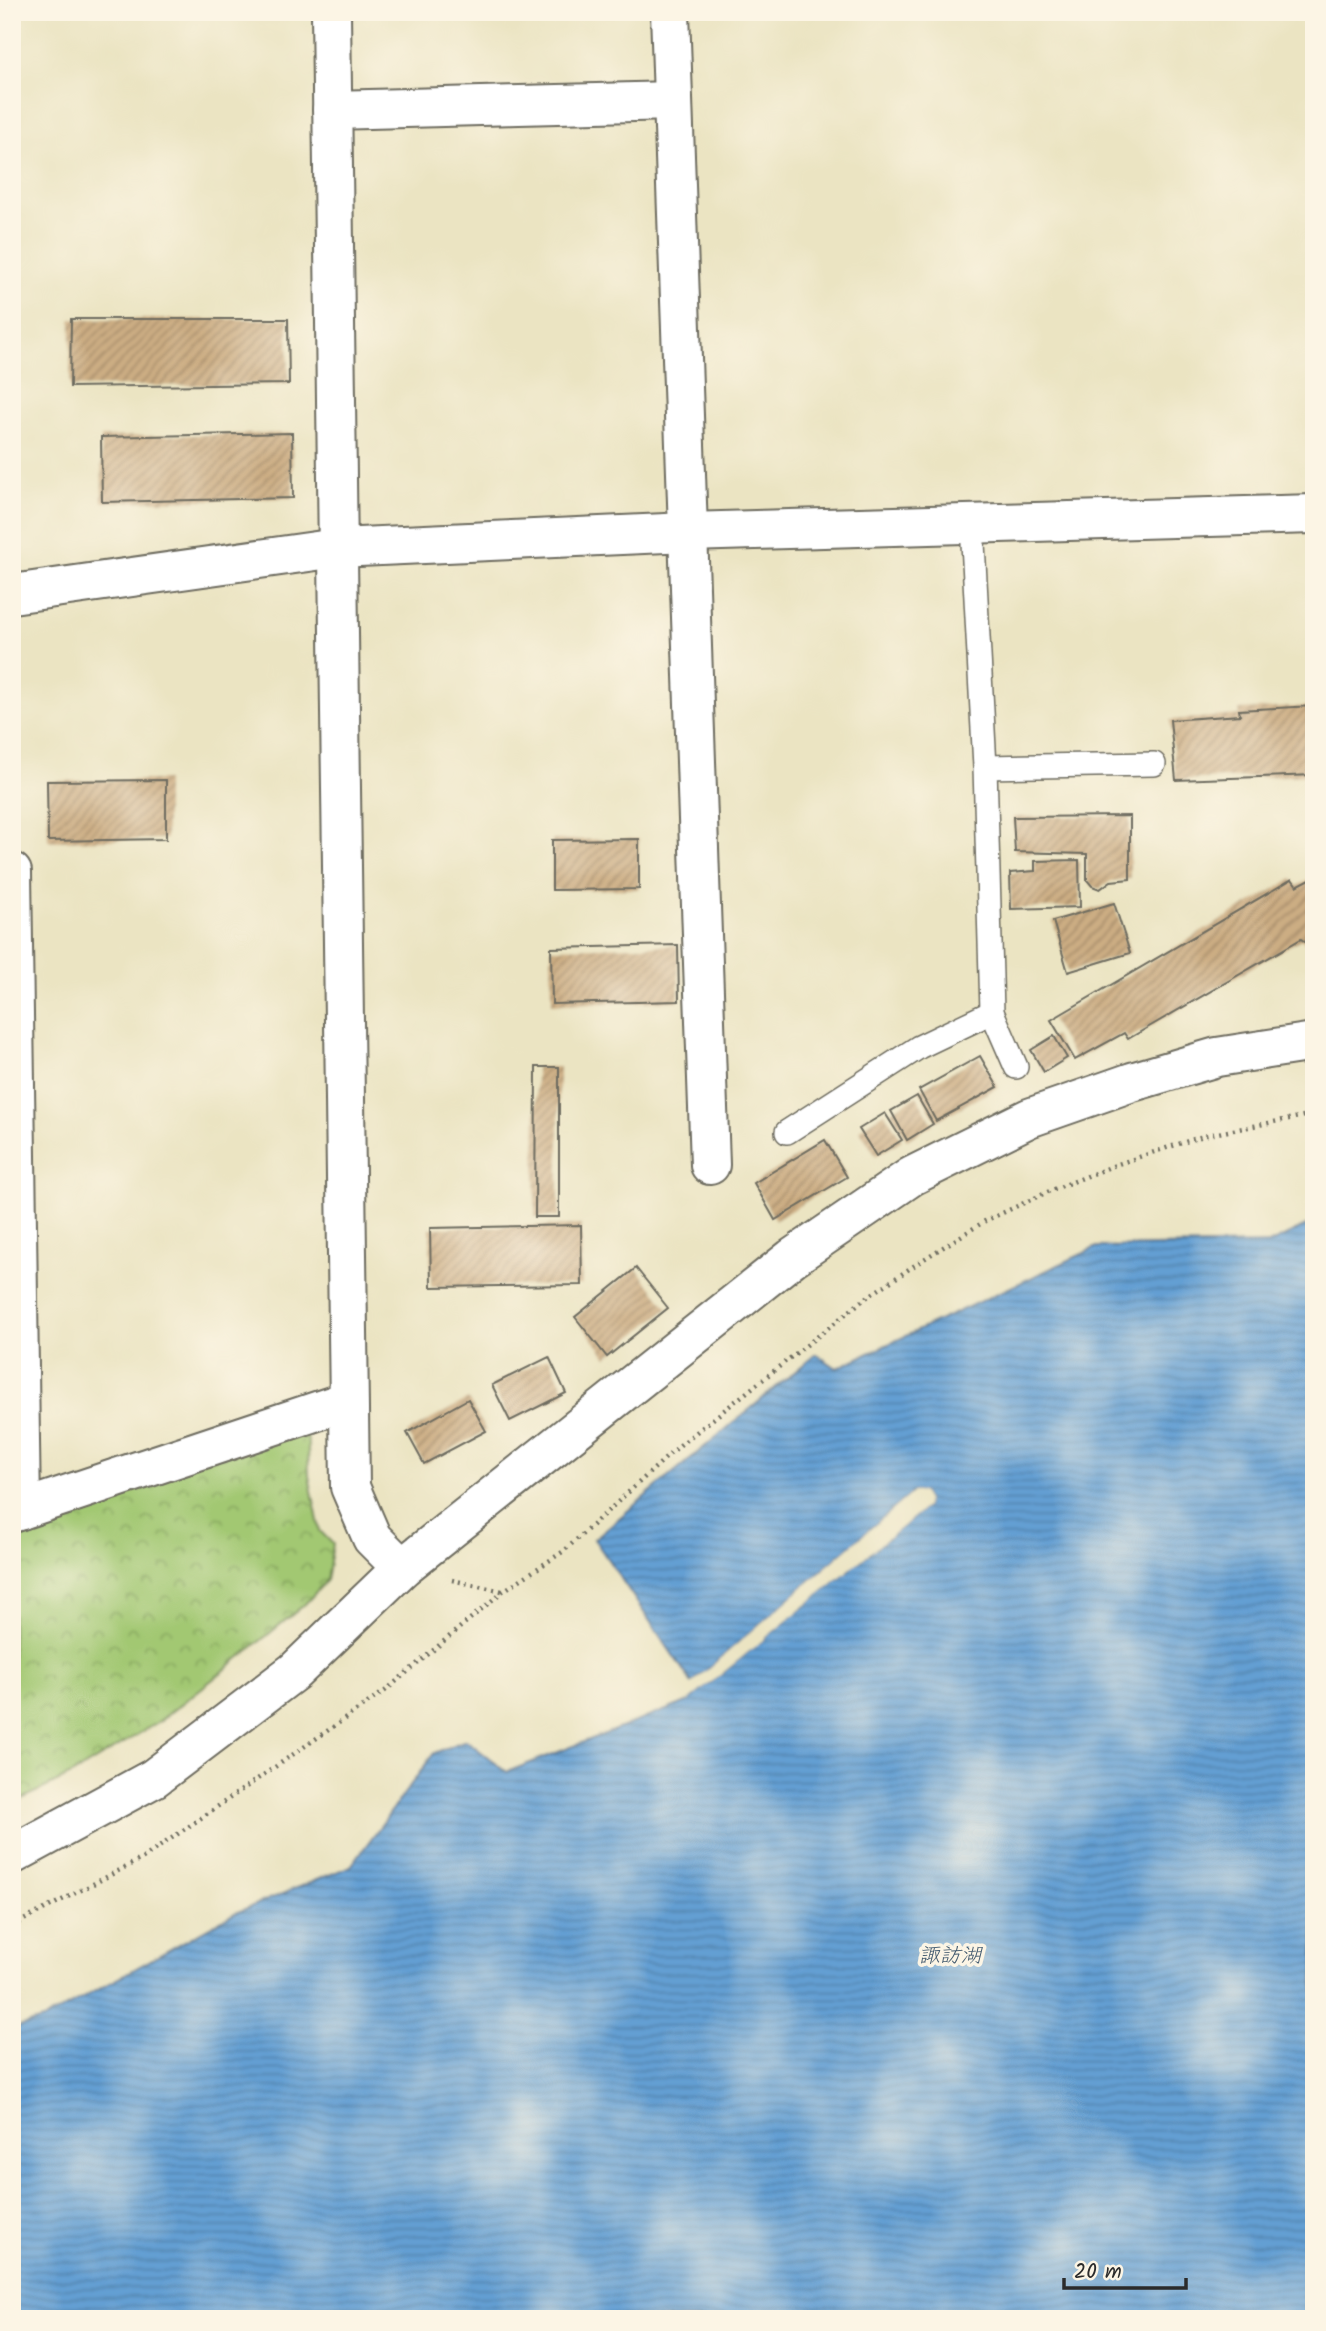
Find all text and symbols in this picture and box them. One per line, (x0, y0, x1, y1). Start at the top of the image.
water label: 諏訪湖 (919, 1940, 983, 1973)
scale bar (1064, 2247, 1186, 2291)
text: 20 m (1074, 2256, 1122, 2289)

